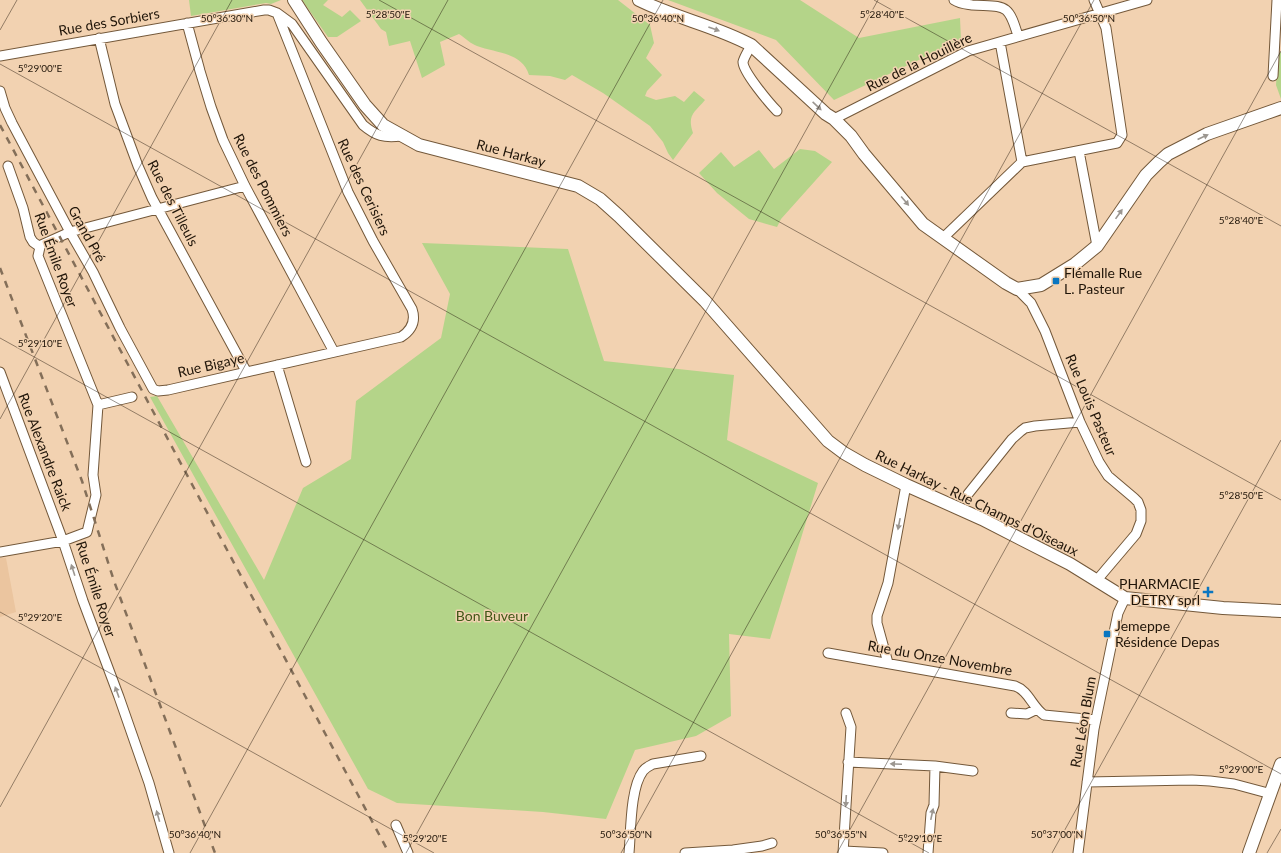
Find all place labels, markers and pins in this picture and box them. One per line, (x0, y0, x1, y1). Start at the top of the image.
place label: Flémalle Rue L. Pasteur (1064, 264, 1142, 297)
marker: Flémalle Rue L. Pasteur (1051, 276, 1061, 286)
place label: PHARMACIE DETRY sprl (1119, 575, 1200, 608)
marker: PHARMACIE DETRY sprl (1203, 587, 1213, 597)
place label: Jemeppe Résidence Depas (1115, 617, 1220, 650)
marker: Jemeppe Résidence Depas (1102, 629, 1112, 639)

